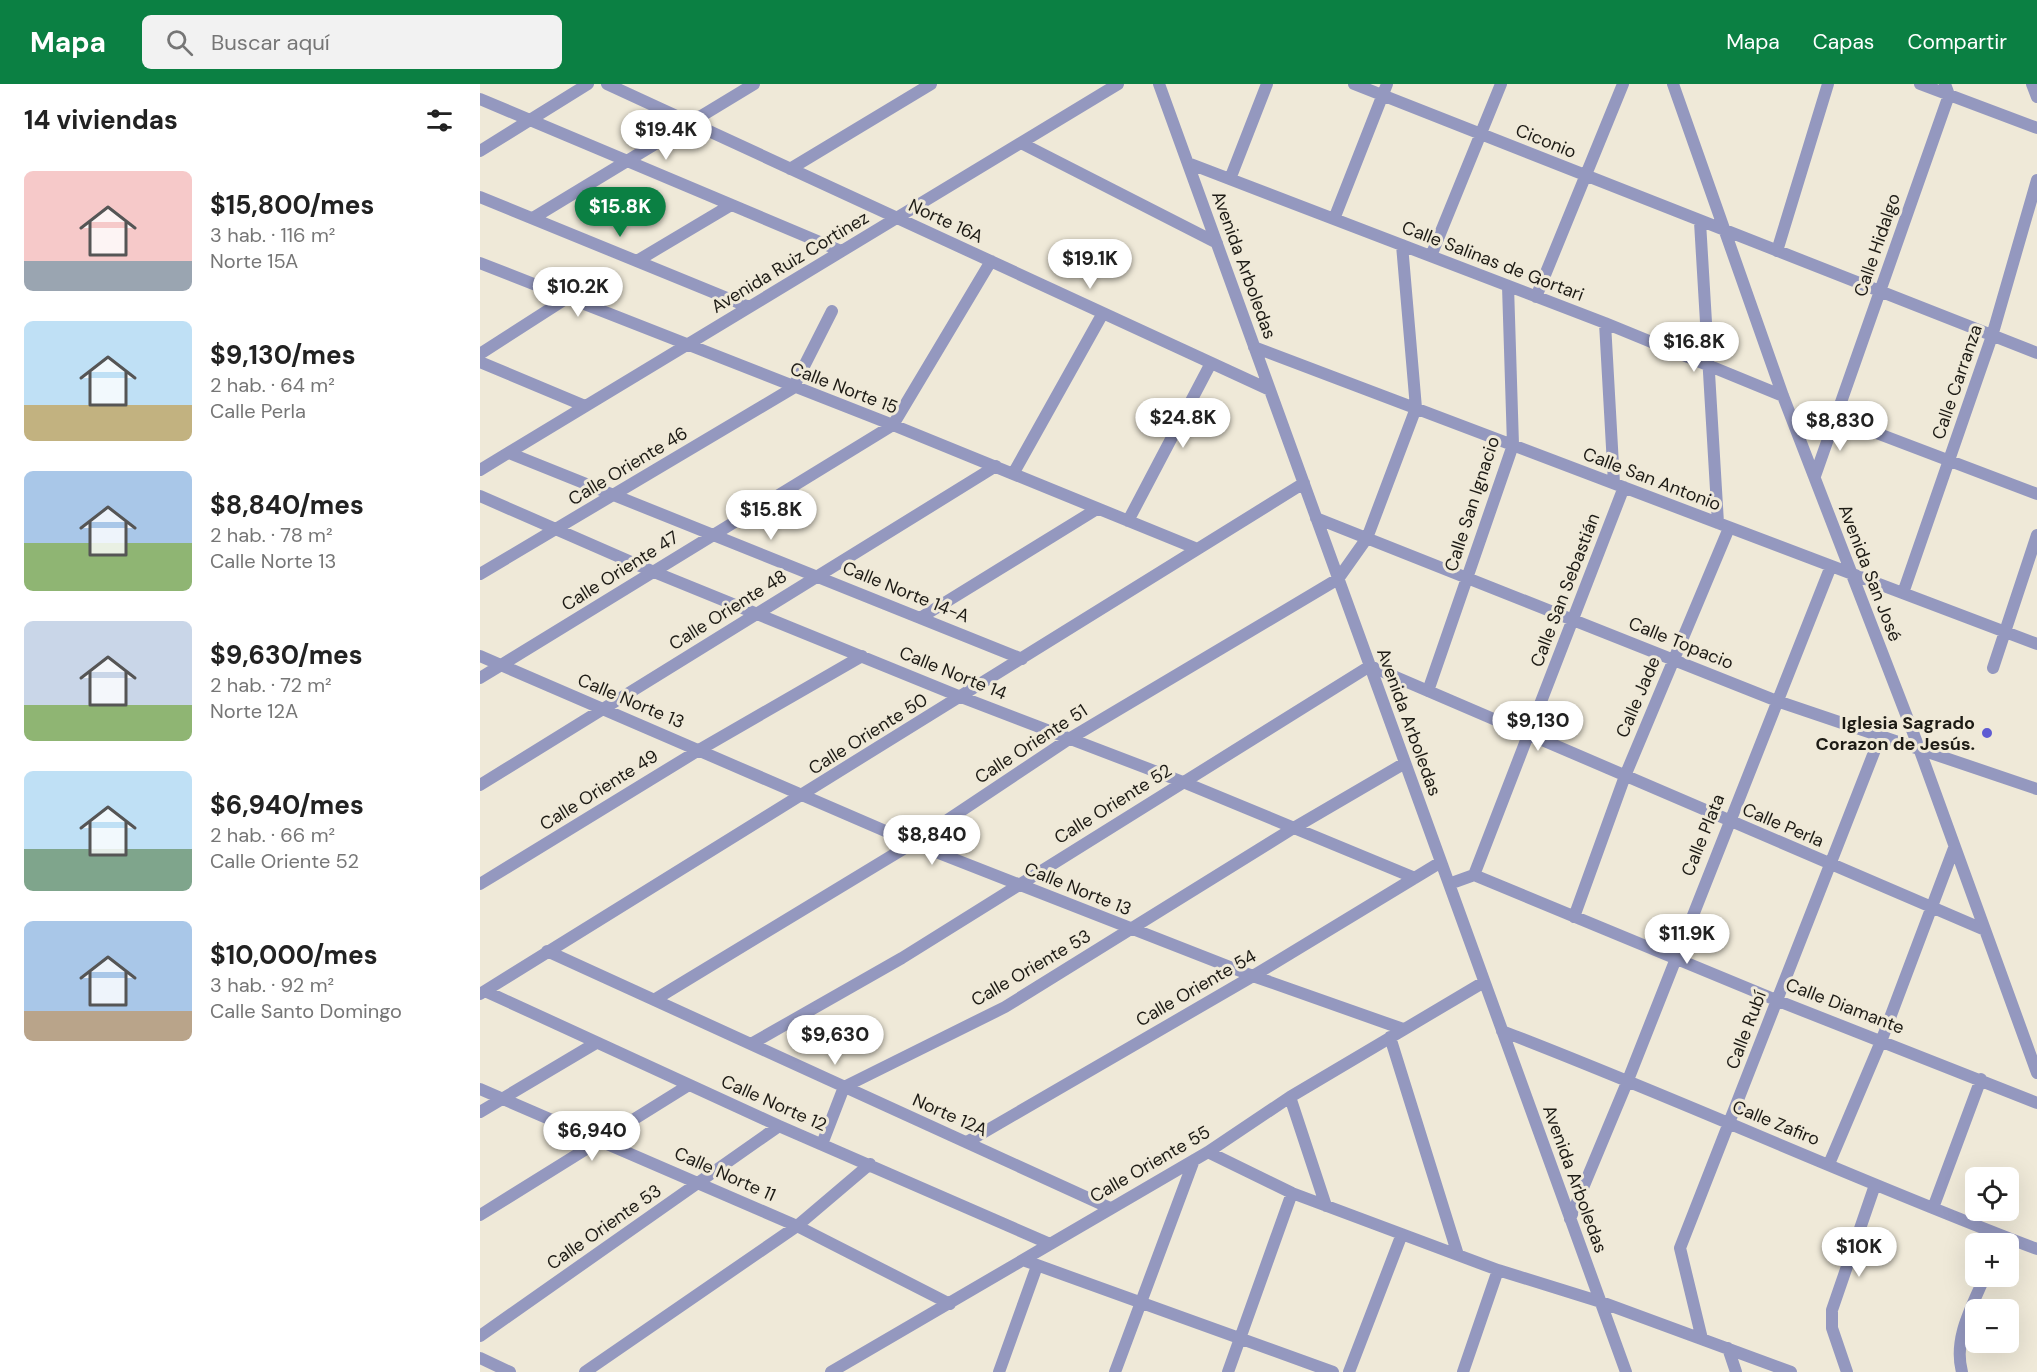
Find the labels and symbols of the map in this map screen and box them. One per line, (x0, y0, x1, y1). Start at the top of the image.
pin: $19.4K (617, 110, 715, 161)
street label: Ciconio (1512, 118, 1580, 164)
pin: $15.8K (571, 187, 669, 238)
street label: Avenida Arboledas (1206, 188, 1282, 342)
street label: Calle Hidalgo (1848, 190, 1906, 300)
street label: Norte 16A (905, 193, 987, 249)
street label: Avenida Ruiz Cortinez (707, 205, 873, 319)
street label: Calle Salinas de Gortari (1398, 215, 1588, 307)
pin: $19.1K (1041, 239, 1139, 290)
pin: $10.2K (529, 267, 627, 318)
street label: Calle Carranza (1926, 321, 1988, 443)
pin: $16.8K (1645, 322, 1743, 373)
street label: Calle Norte 15 (787, 356, 901, 420)
pin: $24.8K (1134, 398, 1232, 449)
pin: $8,830 (1791, 401, 1889, 452)
street label: Calle Oriente 46 (564, 421, 692, 511)
street label: Calle San Ignacio (1439, 433, 1505, 575)
street label: Calle San Antonio (1579, 442, 1725, 516)
pin: $15.8K (722, 490, 820, 541)
street label: Avenida San José (1833, 501, 1907, 645)
street label: Calle San Sebastián (1525, 510, 1605, 670)
street label: Calle Oriente 47 (557, 525, 683, 617)
street label: Calle Norte 14-A (839, 556, 973, 628)
street label: Calle Oriente 48 (664, 564, 792, 656)
street label: Calle Topacio (1625, 611, 1737, 675)
street label: Calle Norte 14 (896, 641, 1010, 705)
street label: Avenida Arboledas (1371, 645, 1447, 799)
street label: Calle Jade (1610, 653, 1666, 741)
street label: Calle Norte 13 (574, 668, 688, 734)
street label: Calle Oriente 50 (804, 688, 932, 780)
street label: Calle Oriente 51 (970, 699, 1092, 789)
pin: $9,130 (1489, 701, 1587, 752)
place label: Iglesia Sagrado Corazon de Jesús. (1815, 711, 1975, 756)
marker: Iglesia Sagrado Corazon de Jesús. (1980, 726, 1994, 740)
street label: Calle Oriente 49 (535, 744, 663, 836)
street label: Calle Oriente 52 (1050, 758, 1176, 850)
street label: Calle Plata (1676, 790, 1730, 880)
street label: Calle Perla (1739, 797, 1827, 853)
pin: $8,840 (883, 815, 981, 866)
street label: Calle Norte 13 (1021, 857, 1135, 921)
pin: $11.9K (1638, 914, 1736, 965)
street label: Calle Oriente 53 (967, 924, 1095, 1012)
street label: Calle Oriente 54 (1132, 944, 1260, 1032)
street label: Calle Diamante (1782, 972, 1908, 1040)
street label: Calle Rubí (1720, 987, 1772, 1073)
pin: $9,630 (786, 1015, 884, 1066)
street label: Calle Norte 12 (717, 1069, 831, 1137)
street label: Norte 12A (909, 1088, 991, 1142)
street label: Calle Zafiro (1729, 1095, 1823, 1151)
street label: Avenida Arboledas (1537, 1102, 1613, 1256)
pin: $6,940 (543, 1111, 641, 1162)
street label: Calle Oriente 55 (1086, 1120, 1214, 1208)
street label: Calle Norte 11 (671, 1141, 779, 1207)
street label: Calle Oriente 53 (542, 1179, 666, 1275)
pin: $10K (1823, 1227, 1895, 1278)

